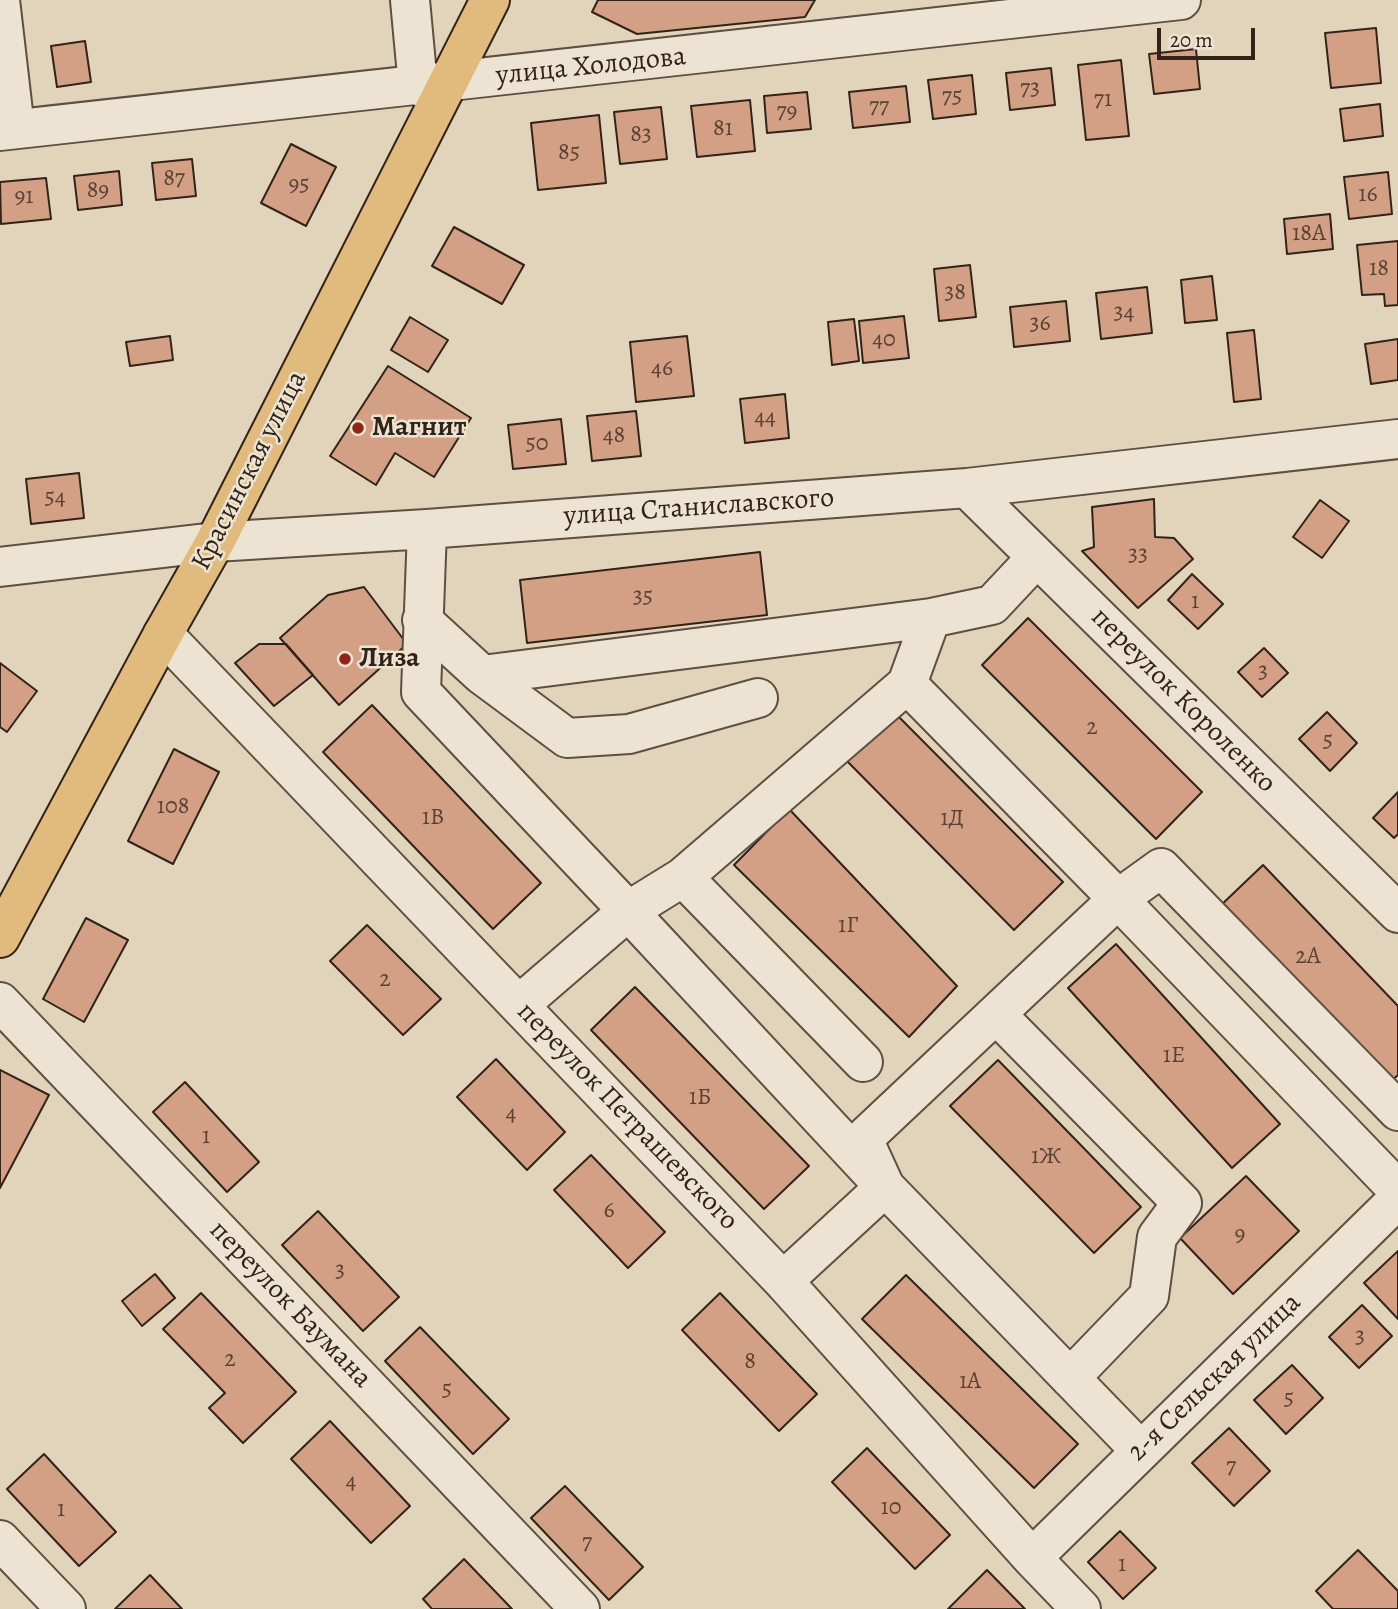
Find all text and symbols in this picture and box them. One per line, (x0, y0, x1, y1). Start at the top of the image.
scale bar (1160, 14, 1258, 58)
text: 20 m (1170, 26, 1213, 54)
street label: улица Холодова (494, 40, 688, 94)
house number: 73 (1020, 75, 1040, 103)
house number: 75 (942, 83, 962, 111)
house number: 71 (1094, 86, 1112, 114)
house number: 77 (869, 93, 889, 121)
house number: 79 (777, 98, 797, 126)
house number: 81 (713, 115, 733, 143)
house number: 83 (630, 121, 652, 149)
house number: 85 (558, 139, 580, 167)
house number: 87 (163, 165, 185, 193)
house number: 95 (288, 171, 310, 199)
house number: 89 (87, 177, 109, 205)
house number: 16 (1358, 181, 1378, 209)
house number: 91 (14, 183, 34, 211)
house number: 18А (1292, 220, 1326, 248)
house number: 18 (1369, 255, 1389, 283)
house number: 38 (944, 279, 966, 307)
house number: 34 (1114, 299, 1134, 327)
house number: 36 (1029, 310, 1051, 338)
house number: 40 (872, 326, 896, 354)
house number: 46 (651, 355, 673, 383)
street label: Красинская улица (185, 366, 315, 576)
house number: 44 (754, 404, 776, 432)
place label: Магнит (372, 411, 467, 445)
marker: Магнит (350, 420, 366, 436)
house number: 48 (603, 422, 625, 450)
house number: 50 (525, 430, 549, 458)
street label: улица Станиславского (563, 482, 835, 534)
house number: 54 (44, 484, 66, 512)
house number: 33 (1128, 541, 1148, 569)
house number: 35 (633, 583, 653, 611)
house number: 1 (1191, 588, 1199, 616)
street label: переулок Короленко (1083, 601, 1283, 801)
place label: Лиза (359, 642, 420, 676)
marker: Лиза (337, 651, 353, 667)
house number: 3 (1258, 658, 1268, 686)
house number: 2 (1086, 714, 1098, 742)
house number: 5 (1323, 727, 1333, 755)
house number: 108 (157, 793, 189, 821)
house number: 1В (422, 804, 444, 832)
house number: 1Д (940, 805, 964, 833)
house number: 1Г (838, 912, 858, 940)
house number: 2А (1295, 943, 1321, 971)
house number: 2 (379, 966, 391, 994)
street label: переулок Петрашевского (509, 996, 745, 1238)
house number: 1Е (1163, 1042, 1185, 1070)
house number: 1Б (689, 1084, 711, 1112)
house number: 4 (506, 1100, 516, 1128)
house number: 1 (202, 1123, 210, 1151)
house number: 1Ж (1031, 1143, 1061, 1171)
house number: 6 (603, 1197, 615, 1225)
street label: переулок Баумана (202, 1214, 378, 1396)
house number: 9 (1235, 1221, 1245, 1249)
house number: 3 (335, 1257, 345, 1285)
street label: 2-я Сельская улица (1121, 1287, 1309, 1469)
house number: 3 (1355, 1323, 1365, 1351)
house number: 2 (224, 1346, 236, 1374)
house number: 8 (744, 1348, 756, 1376)
house number: 1А (959, 1368, 981, 1396)
house number: 5 (442, 1376, 452, 1404)
house number: 5 (1284, 1385, 1294, 1413)
house number: 7 (1226, 1453, 1236, 1481)
house number: 4 (346, 1468, 356, 1496)
house number: 10 (881, 1494, 901, 1522)
house number: 1 (57, 1496, 65, 1524)
house number: 7 (582, 1529, 592, 1557)
house number: 1 (1118, 1551, 1126, 1579)

